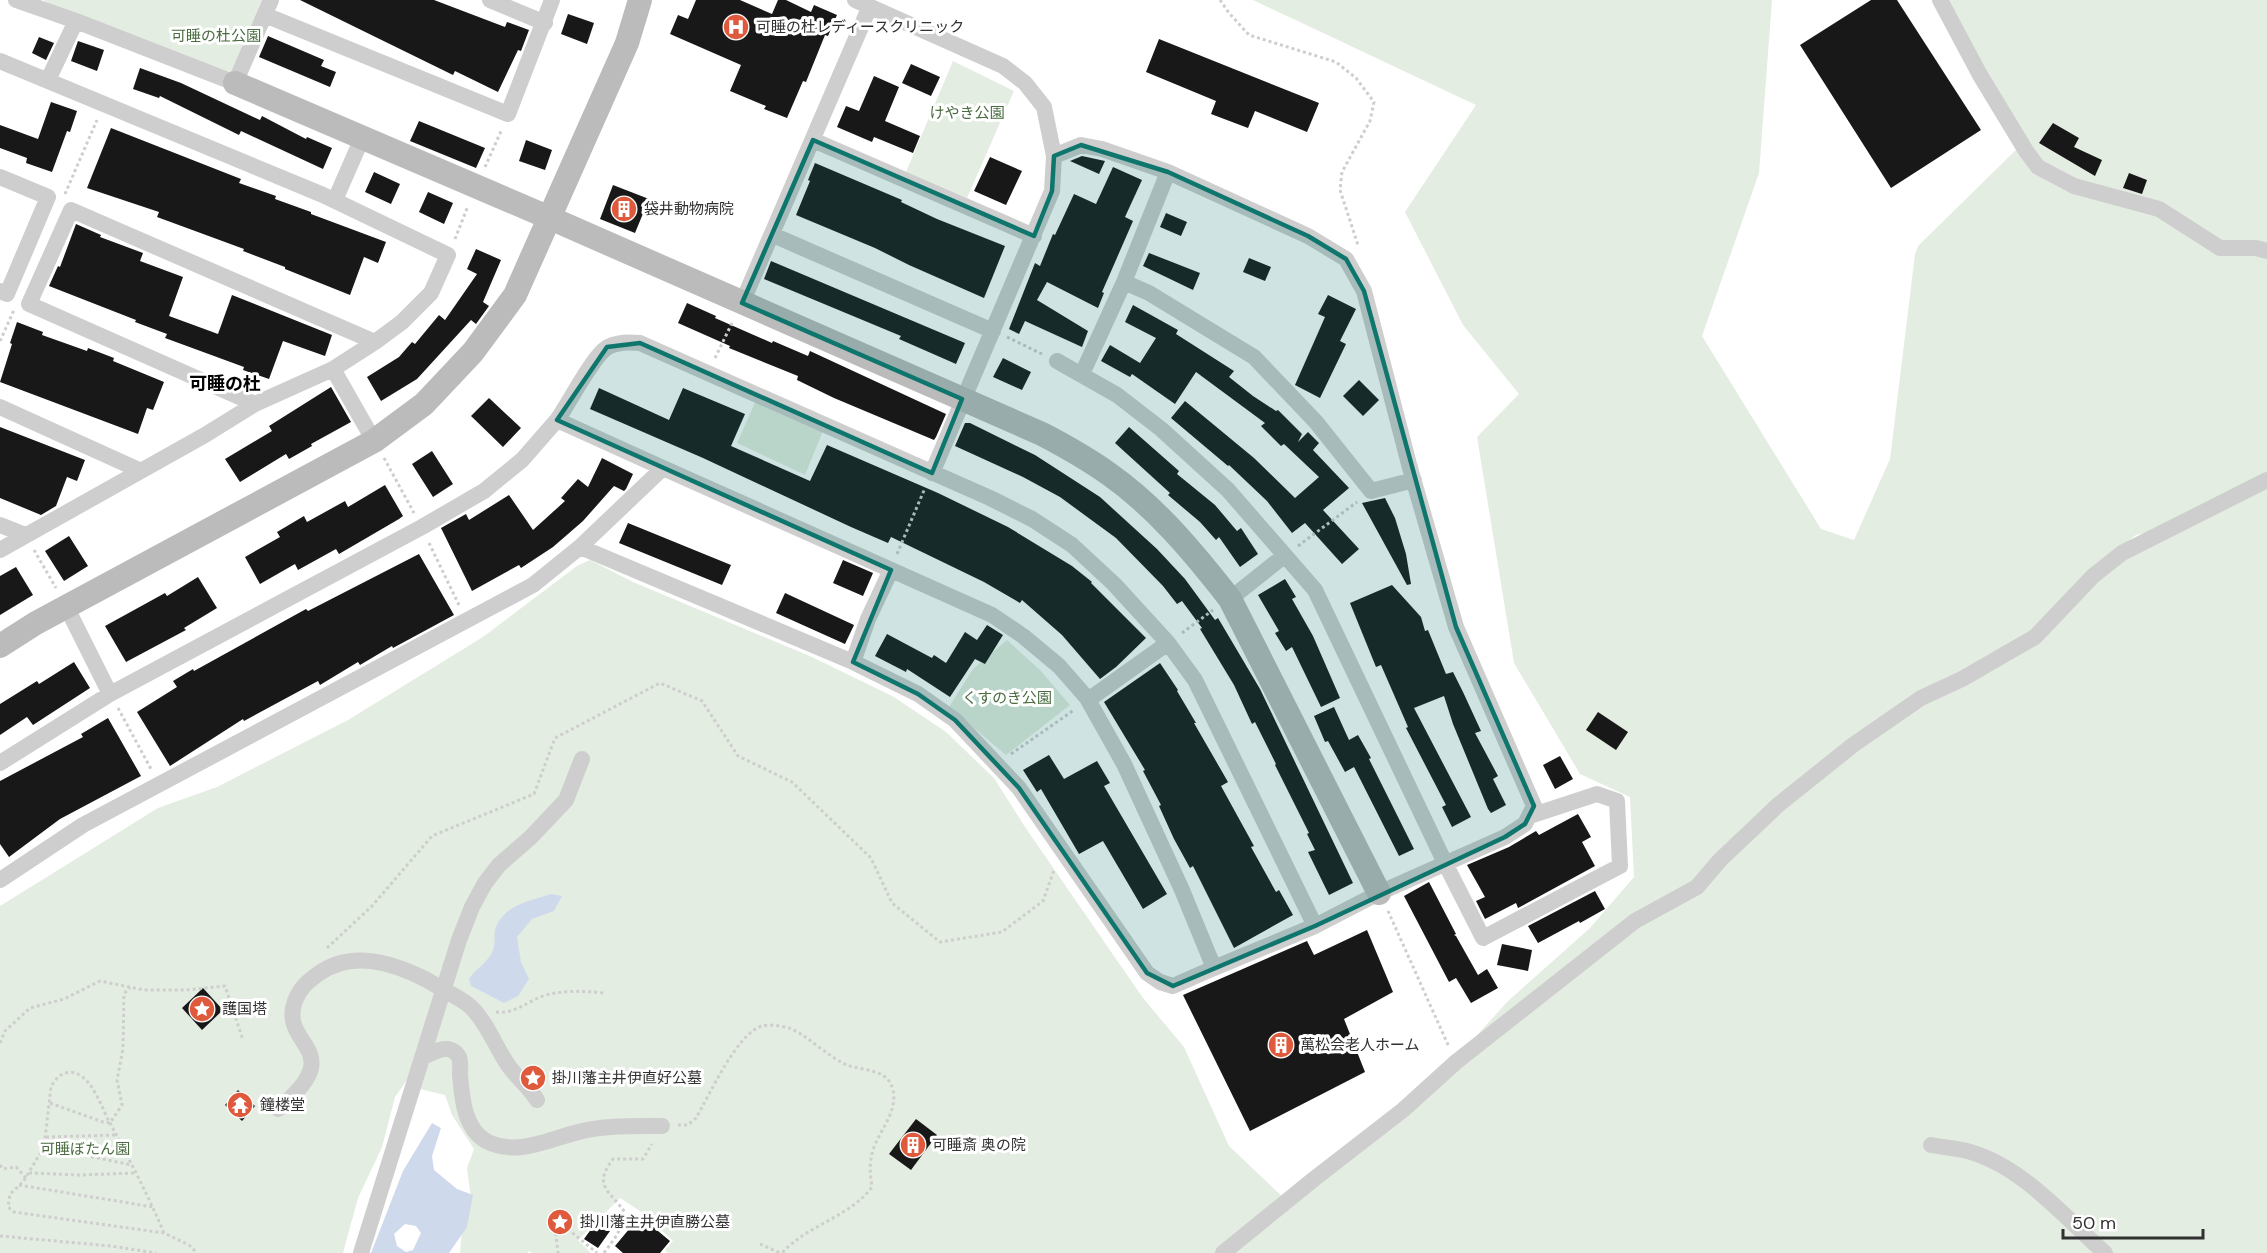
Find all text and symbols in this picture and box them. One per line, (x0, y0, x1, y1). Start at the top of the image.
hospital icon: 可睡の杜レディースクリニック (721, 12, 751, 42)
place label: 可睡の杜レディースクリニック (756, 17, 964, 37)
park label: 可睡の杜公園 (171, 26, 261, 46)
park label: けやき公園 (929, 103, 1005, 123)
building icon: 袋井動物病院 (609, 194, 639, 224)
place label: 袋井動物病院 (644, 199, 734, 219)
district label: 可睡の杜 (189, 372, 261, 396)
park label: くすのき公園 (962, 688, 1052, 708)
place icon: 護国塔 (187, 994, 217, 1024)
place label: 護国塔 (222, 999, 267, 1019)
building icon: 萬松会老人ホーム (1266, 1030, 1296, 1060)
place label: 萬松会老人ホーム (1300, 1035, 1420, 1055)
place icon: 掛川藩主井伊直好公墓 (518, 1063, 548, 1093)
place label: 掛川藩主井伊直好公墓 (552, 1068, 702, 1088)
temple icon: 鐘楼堂 (225, 1090, 255, 1120)
place label: 鐘楼堂 (260, 1095, 305, 1115)
building icon: 可睡斎 奥の院 (898, 1130, 928, 1160)
place label: 可睡斎 奥の院 (932, 1135, 1026, 1155)
park label: 可睡ぼたん園 (40, 1139, 130, 1159)
scale bar (2063, 1202, 2202, 1240)
place icon: 掛川藩主井伊直勝公墓 (545, 1207, 575, 1237)
text: 50 m (2072, 1211, 2116, 1235)
place label: 掛川藩主井伊直勝公墓 (580, 1212, 730, 1232)

